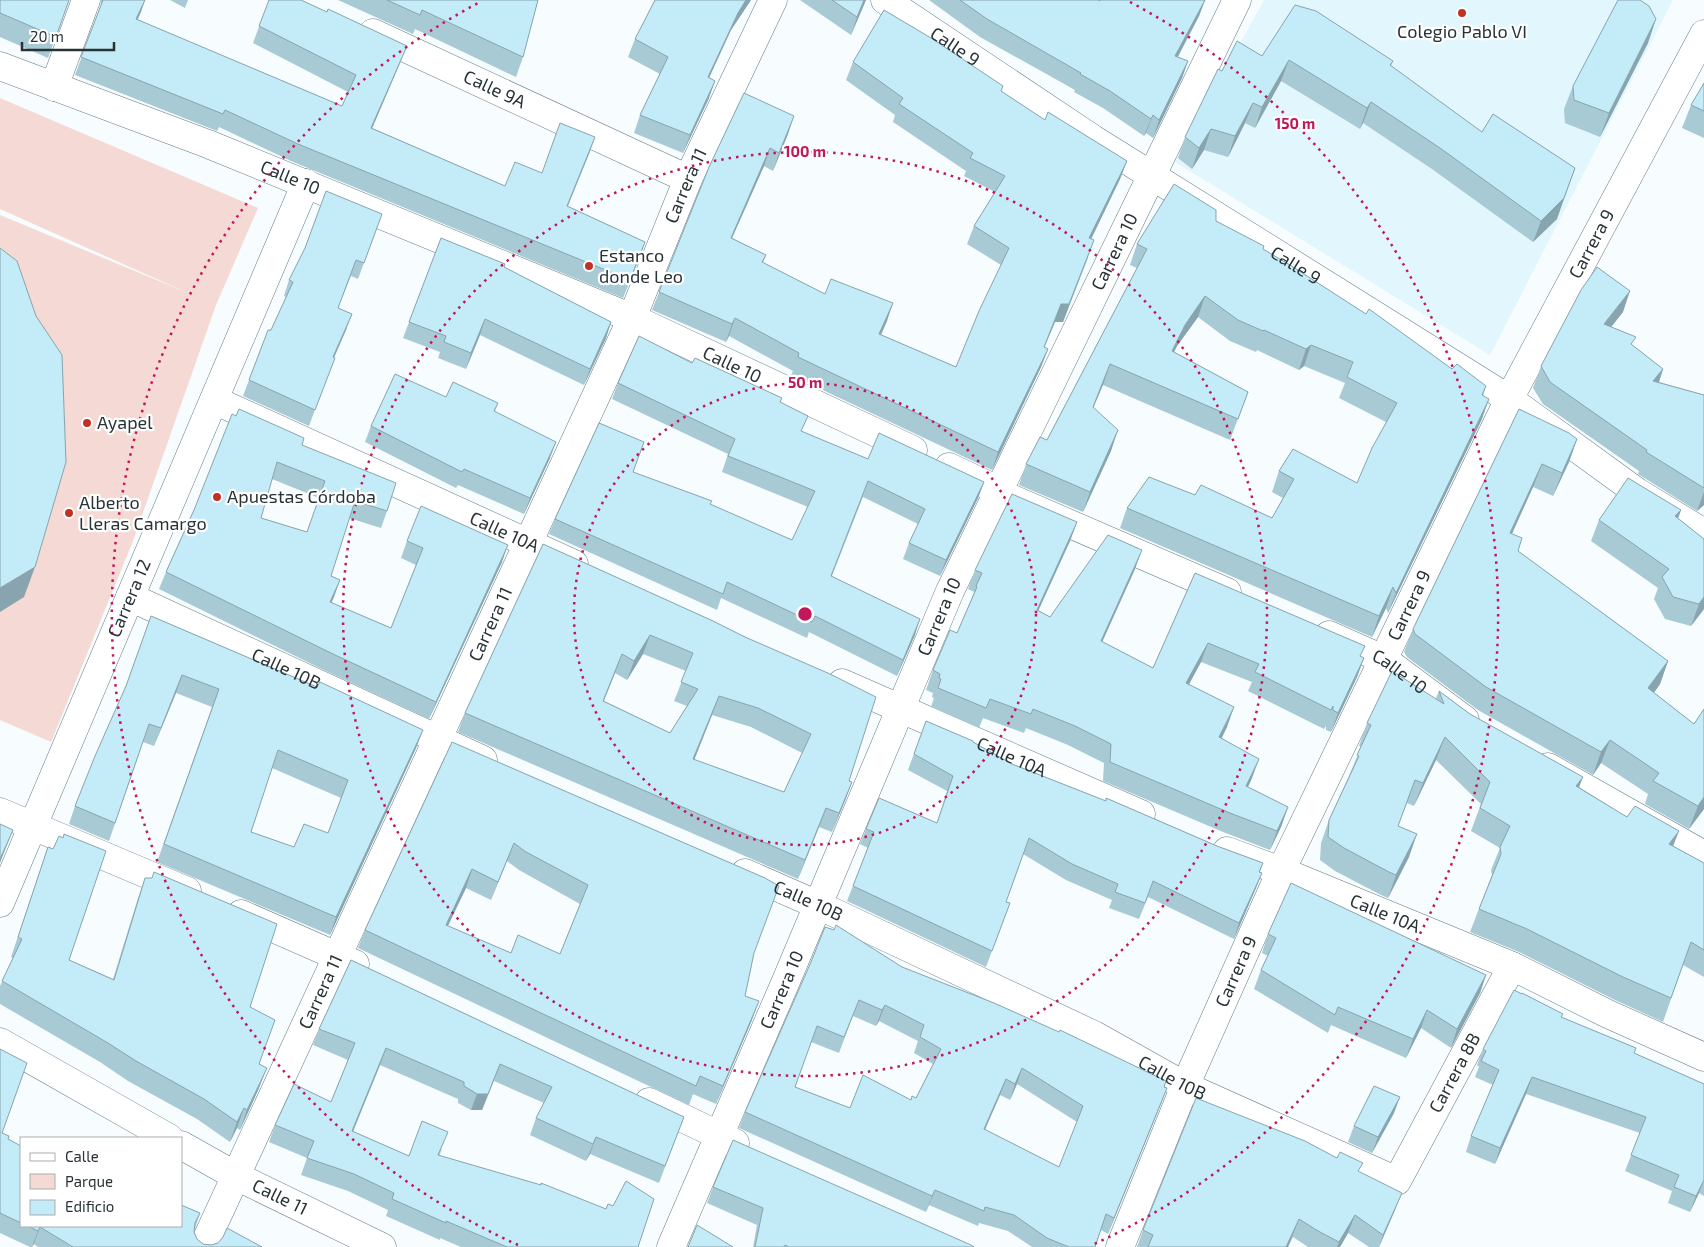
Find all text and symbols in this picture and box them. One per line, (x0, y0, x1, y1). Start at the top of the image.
marker: Colegio Pablo VI (1456, 7, 1468, 19)
scale bar (22, 20, 115, 52)
place label: Colegio Pablo VI (1397, 20, 1527, 42)
street label: Calle 9 (926, 21, 984, 70)
text: 20 m (30, 27, 64, 45)
street label: Calle 9A (460, 65, 530, 113)
text: 150 m (1275, 114, 1315, 132)
text: 100 m (784, 142, 826, 160)
street label: Carrera 11 (659, 144, 711, 226)
street label: Calle 10 (257, 155, 324, 199)
street label: Carrera 9 (1563, 205, 1618, 282)
street label: Carrera 10 (1086, 209, 1142, 294)
street label: Calle 9 (1267, 241, 1325, 289)
place label: Estanco donde Leo (599, 244, 683, 287)
marker: Estanco donde Leo (583, 260, 595, 272)
street label: Calle 10 (699, 341, 765, 387)
text: 50 m (788, 373, 822, 391)
place label: Ayapel (97, 411, 153, 433)
marker: Ayapel (81, 417, 93, 429)
place label: Apuestas Córdoba (227, 485, 376, 507)
place label: Alberto Lleras Camargo (79, 491, 207, 534)
marker: Apuestas Córdoba (211, 491, 223, 503)
street label: Calle 10A (467, 506, 544, 557)
marker: Alberto Lleras Camargo (63, 507, 75, 519)
street label: Carrera 12 (102, 556, 155, 640)
street label: Carrera 9 (1382, 566, 1435, 644)
street label: Carrera 10 (912, 573, 965, 659)
street label: Carrera 11 (463, 583, 516, 664)
centre of rings (796, 605, 814, 623)
street label: Calle 10B (248, 643, 325, 694)
street label: Calle 10 (1369, 644, 1432, 698)
street label: Calle 10A (974, 731, 1051, 782)
street label: Calle 10B (770, 875, 847, 925)
street label: Calle 10A (1347, 889, 1424, 937)
street label: Carrera 9 (1210, 932, 1261, 1010)
street label: Carrera 10 (755, 947, 808, 1032)
street label: Carrera 11 (293, 951, 347, 1032)
street label: Carrera 8B (1424, 1029, 1484, 1116)
street label: Calle 10B (1135, 1050, 1210, 1104)
legend (20, 1137, 182, 1227)
text: Calle (65, 1147, 99, 1165)
text: Parque (65, 1172, 113, 1190)
street label: Calle 11 (249, 1174, 312, 1219)
text: Edificio (65, 1197, 114, 1215)

